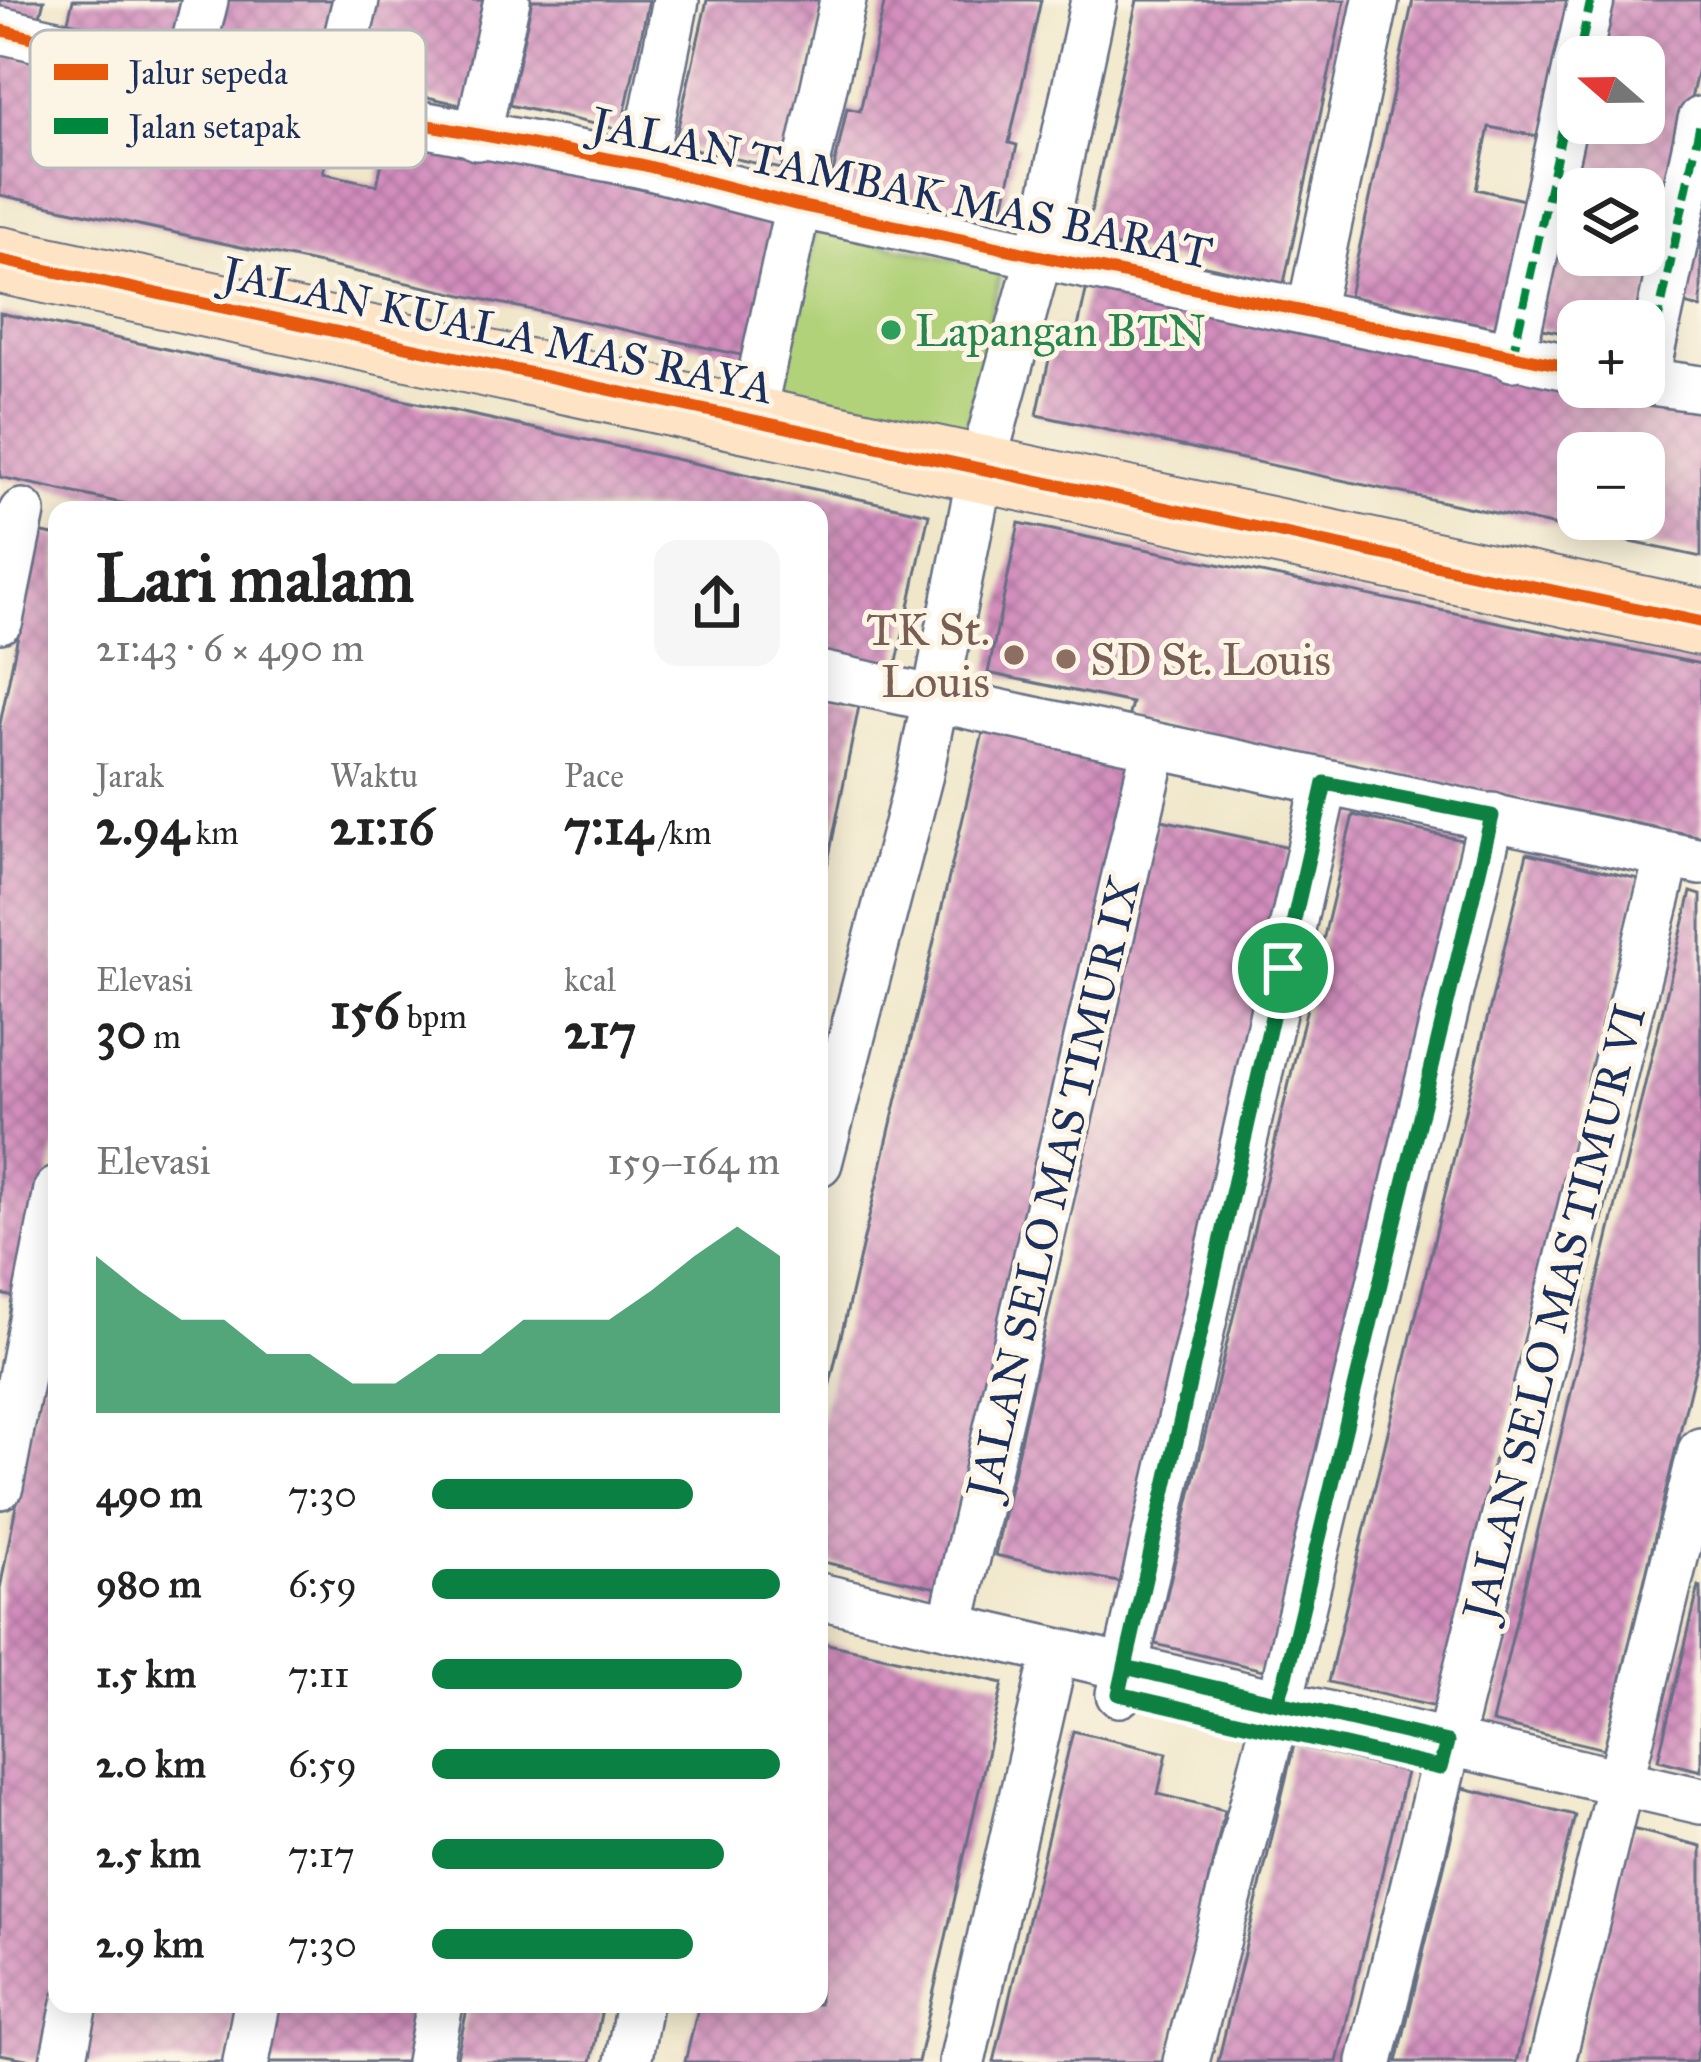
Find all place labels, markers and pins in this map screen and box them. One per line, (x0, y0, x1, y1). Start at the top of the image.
place label: Lapangan BTN (915, 303, 1206, 358)
marker: Lapangan BTN (878, 317, 904, 343)
place label: TK St. Louis (866, 602, 990, 709)
place label: SD St. Louis (1090, 632, 1331, 687)
marker: TK St. Louis (1001, 642, 1027, 668)
marker: SD St. Louis (1053, 646, 1079, 672)
pin (1232, 917, 1334, 1019)

